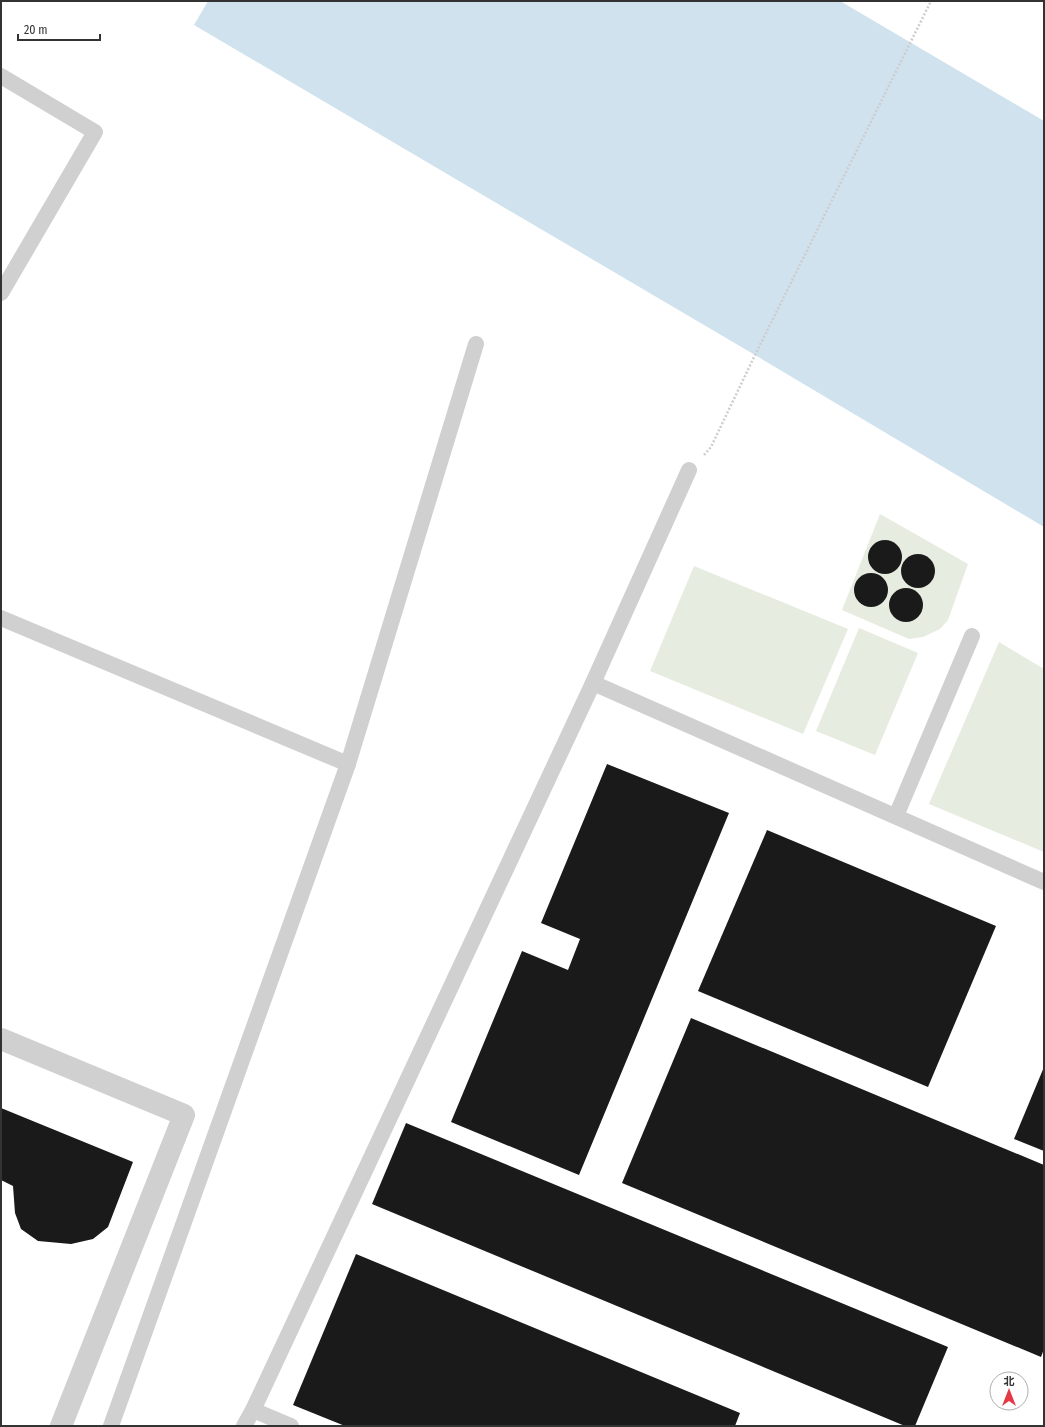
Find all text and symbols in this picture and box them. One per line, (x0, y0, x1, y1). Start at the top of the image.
scale bar (18, 16, 100, 42)
text: 20 m (24, 23, 48, 37)
north arrow (989, 1371, 1029, 1411)
text: 北 (1004, 1375, 1015, 1388)

